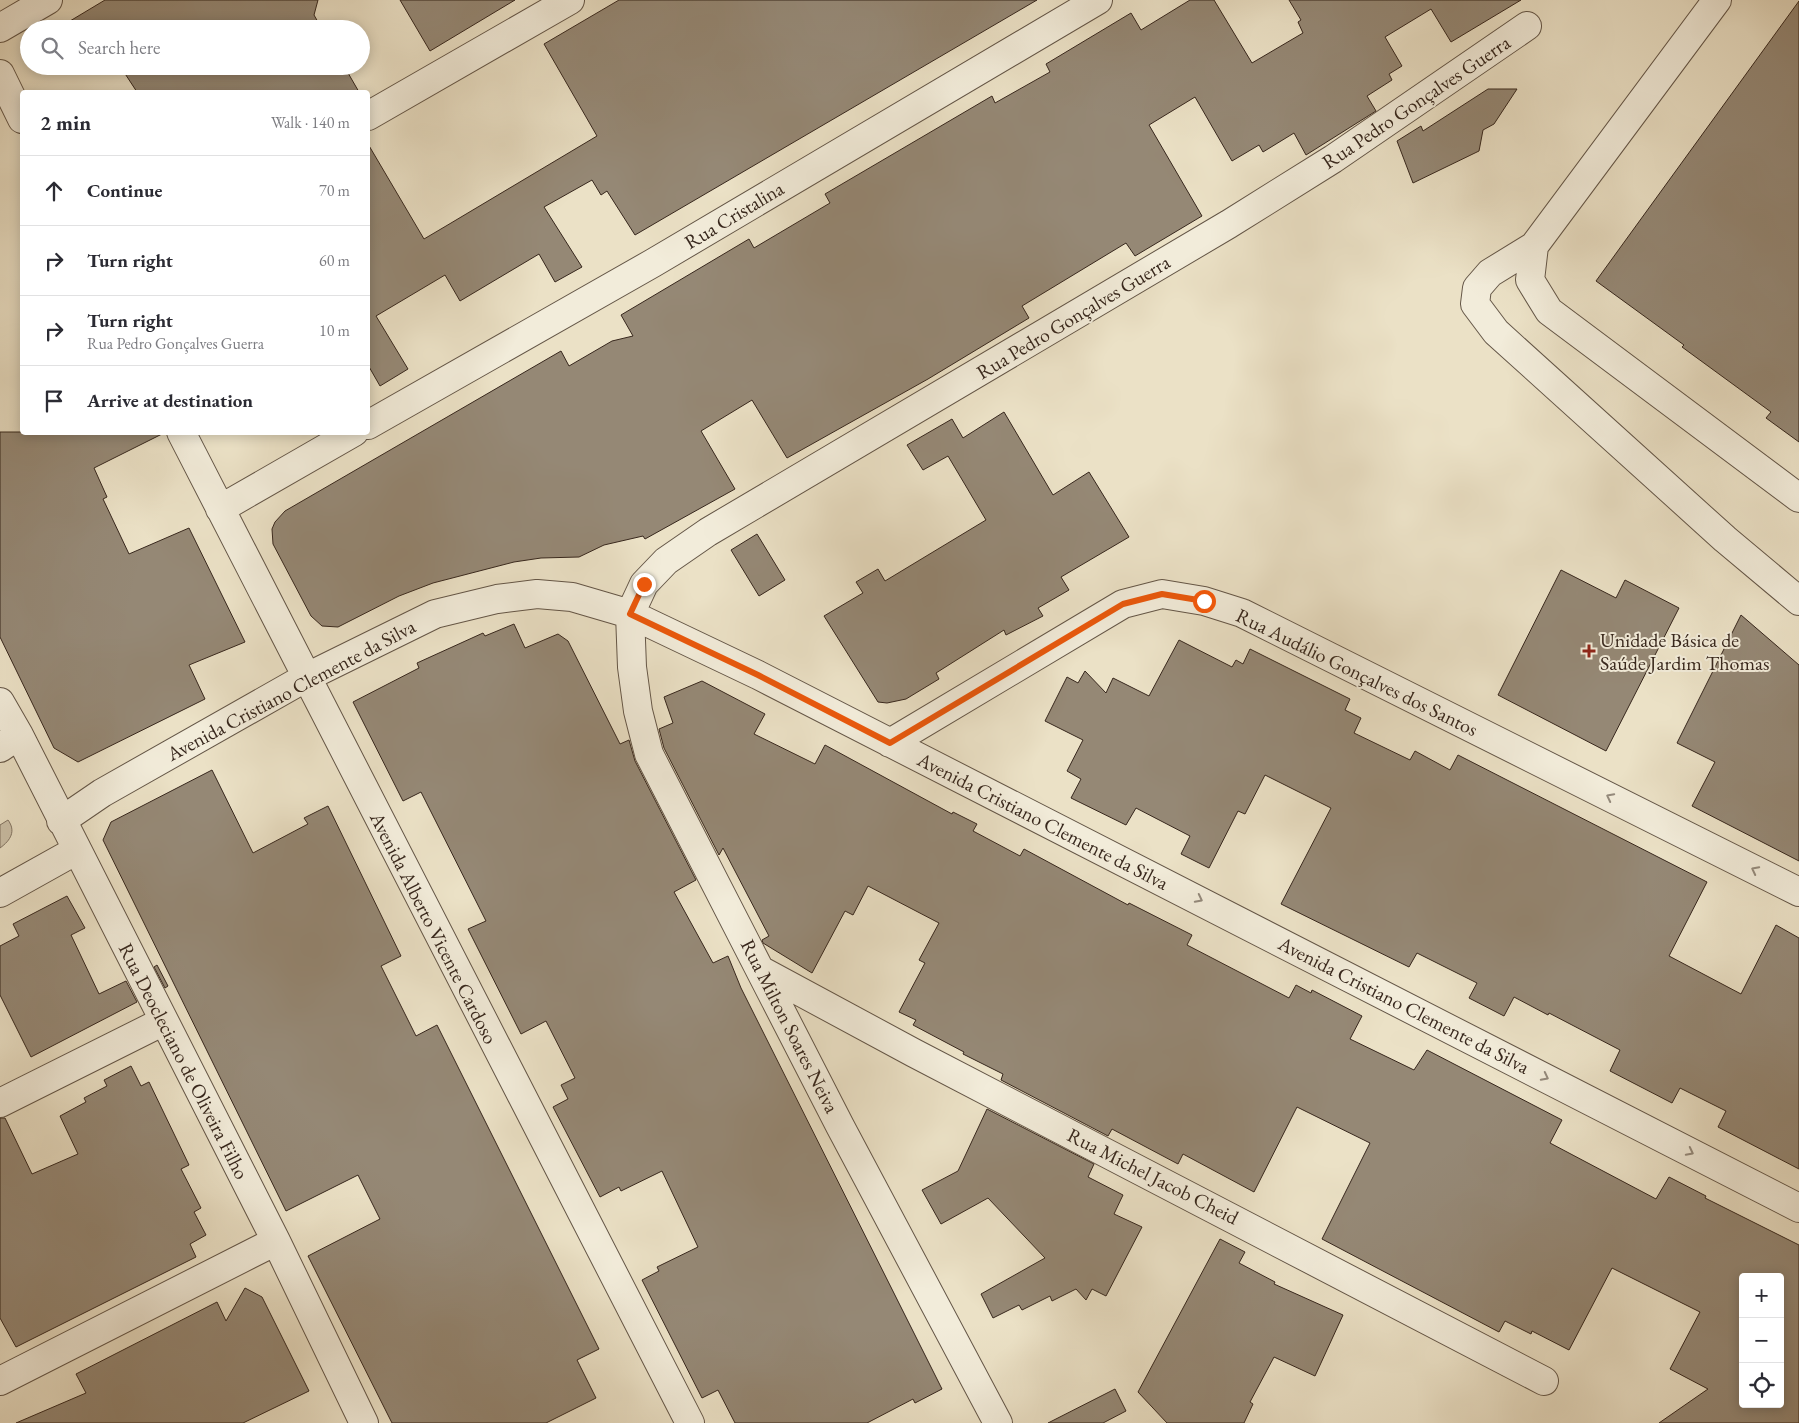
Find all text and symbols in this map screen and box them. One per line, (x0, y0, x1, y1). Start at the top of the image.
search box (20, 20, 370, 75)
street label: Rua Pedro Gonçalves Guerra (1317, 29, 1515, 175)
icon: search (38, 34, 66, 62)
text: Search here (78, 35, 160, 60)
text: 2 min (40, 109, 91, 136)
text: Walk · 140 m (271, 112, 350, 133)
street label: Rua Cristalina (680, 175, 789, 255)
icon: ahead (40, 177, 68, 205)
text: Continue (87, 178, 162, 203)
text: 70 m (319, 180, 350, 201)
icon: right (40, 247, 68, 275)
text: Turn right (87, 248, 173, 273)
street label: Rua Pedro Gonçalves Guerra (971, 249, 1175, 385)
text: 60 m (319, 250, 350, 271)
text: Turn right (87, 308, 173, 333)
icon: right (40, 317, 68, 345)
text: 10 m (319, 320, 350, 341)
text: Rua Pedro Gonçalves Guerra (87, 333, 264, 354)
icon: arrive (40, 387, 68, 415)
text: Arrive at destination (87, 388, 253, 413)
route end (633, 573, 656, 596)
route start (1193, 590, 1216, 613)
street label: Rua Audálio Gonçalves dos Santos (1232, 602, 1482, 742)
street label: Avenida Cristiano Clemente da Silva (161, 613, 420, 767)
place label: Unidade Básica de Saúde Jardim Thomas (1600, 627, 1769, 676)
marker: Unidade Básica de Saúde Jardim Thomas (1582, 644, 1596, 658)
street label: Avenida Cristiano Clemente da Silva (912, 746, 1173, 896)
one-way arrow (1606, 793, 1615, 803)
street label: Avenida Alberto Vicente Cardoso (364, 807, 504, 1048)
one-way arrow (1752, 866, 1761, 876)
one-way arrow (1193, 893, 1202, 903)
street label: Avenida Cristiano Clemente da Silva (1273, 930, 1534, 1080)
street label: Rua Milton Soares Neiva (735, 935, 845, 1117)
street label: Rua Deocleciano de Oliveira Filho (113, 938, 255, 1184)
one-way arrow (1540, 1071, 1549, 1081)
street label: Rua Michel Jacob Cheid (1063, 1122, 1244, 1231)
one-way arrow (1685, 1146, 1694, 1156)
map controls (1739, 1273, 1784, 1408)
button: + (1739, 1273, 1784, 1318)
button: − (1739, 1318, 1784, 1363)
button: locate (1739, 1363, 1784, 1408)

